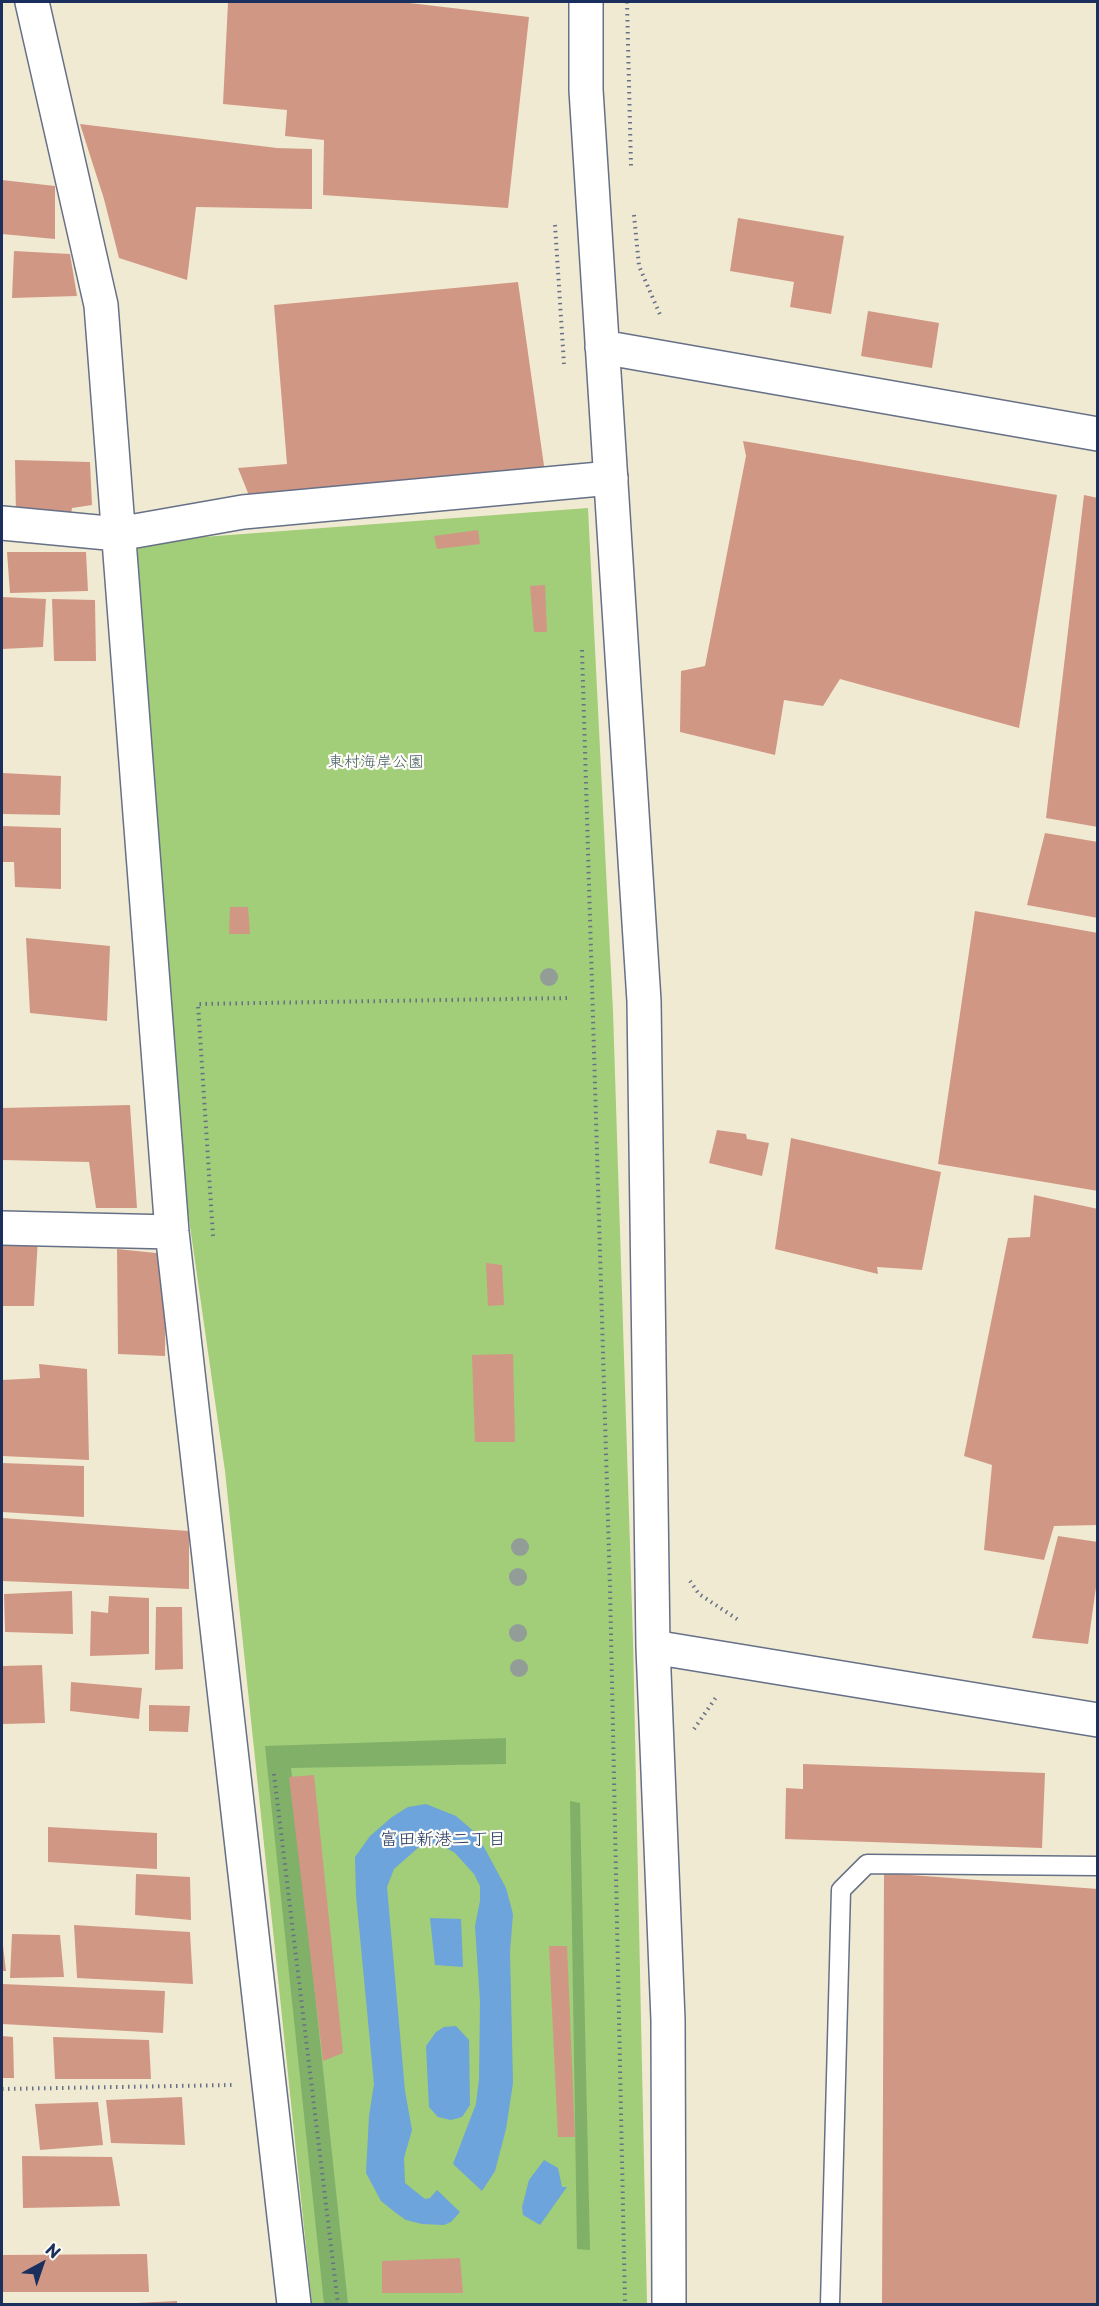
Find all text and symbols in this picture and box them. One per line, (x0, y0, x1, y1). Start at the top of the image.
park label: 東村海岸公園 (328, 753, 424, 773)
district label: 富田新港二丁目 (380, 1829, 506, 1851)
north arrow (12, 2234, 72, 2294)
text: N (41, 2237, 66, 2263)

